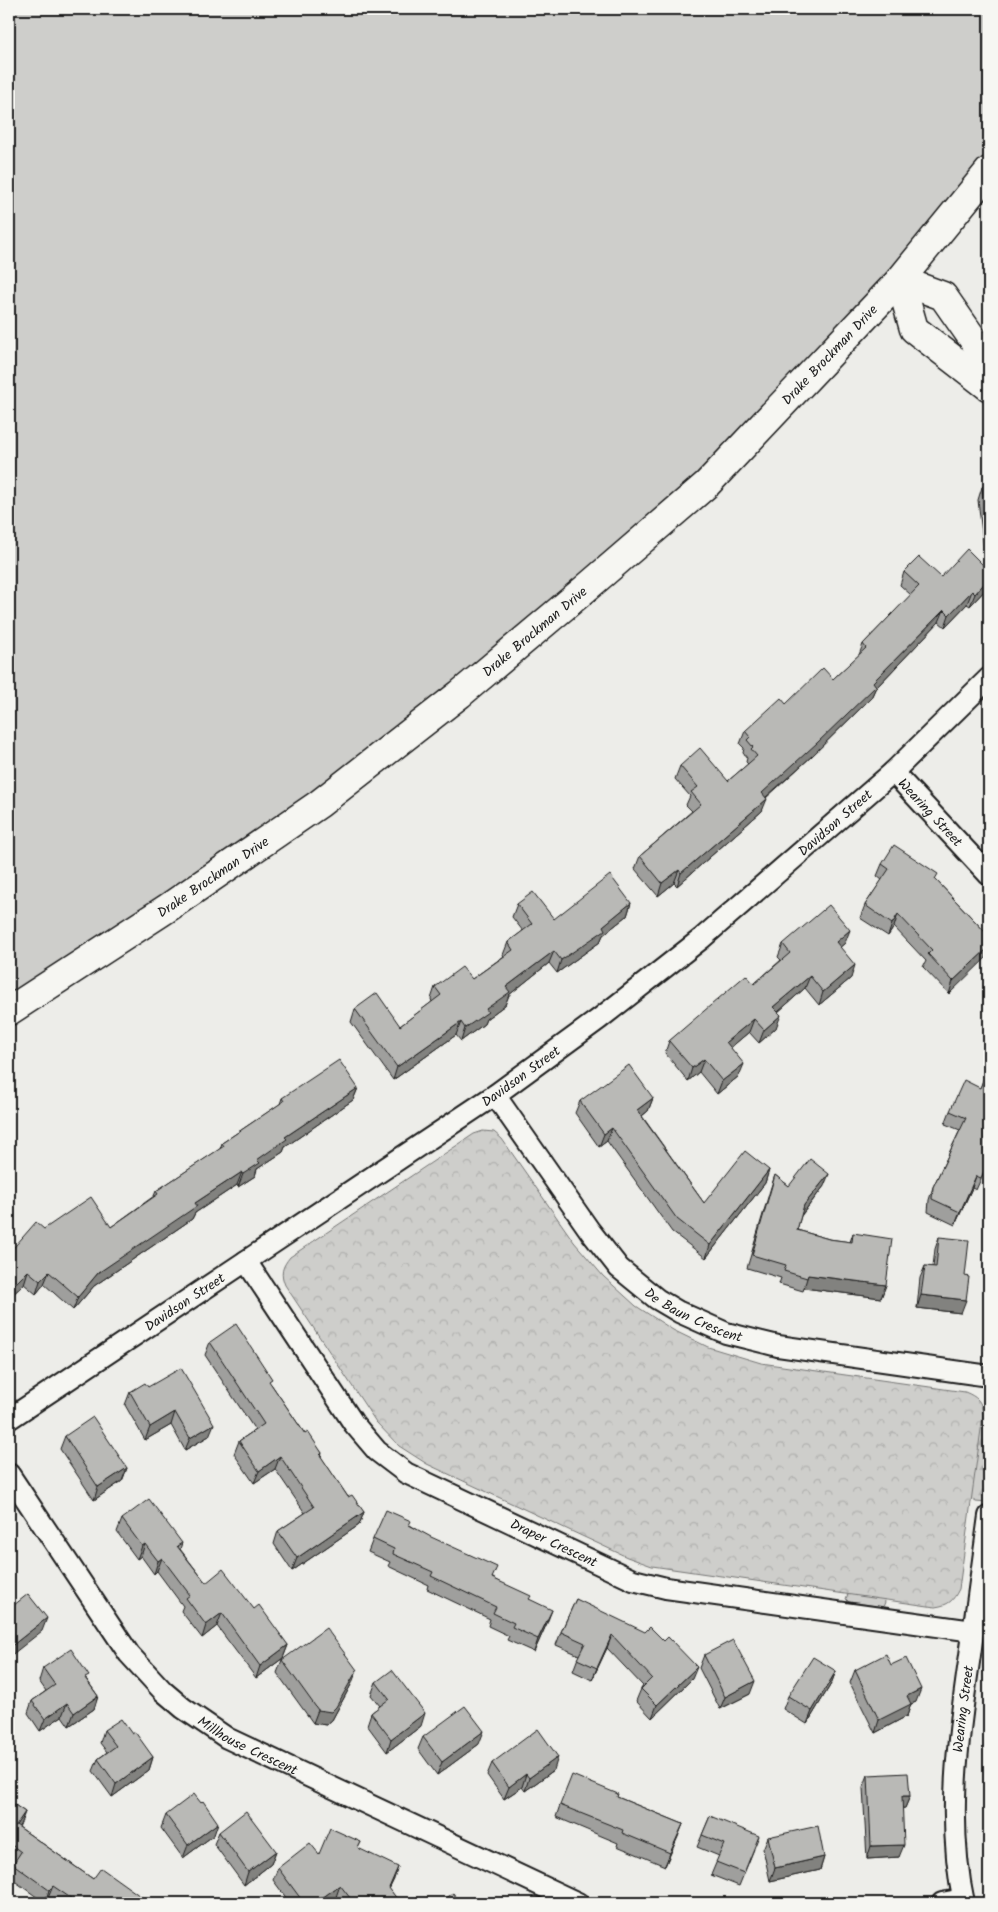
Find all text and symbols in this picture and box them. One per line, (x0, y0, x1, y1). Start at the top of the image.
street label: Drake Brockman Drive (777, 299, 884, 411)
street label: Drake Brockman Drive (478, 581, 593, 683)
street label: Wearing Street (892, 774, 968, 853)
street label: Davidson Street (793, 784, 878, 862)
street label: Drake Brockman Drive (153, 831, 274, 924)
street label: Davidson Street (477, 1040, 566, 1113)
street label: Davidson Street (140, 1268, 230, 1338)
street label: De Baun Crescent (639, 1283, 745, 1349)
street label: Draper Crescent (506, 1514, 601, 1574)
street label: Wearing Street (948, 1664, 980, 1753)
street label: Millhouse Crescent (193, 1711, 302, 1782)

